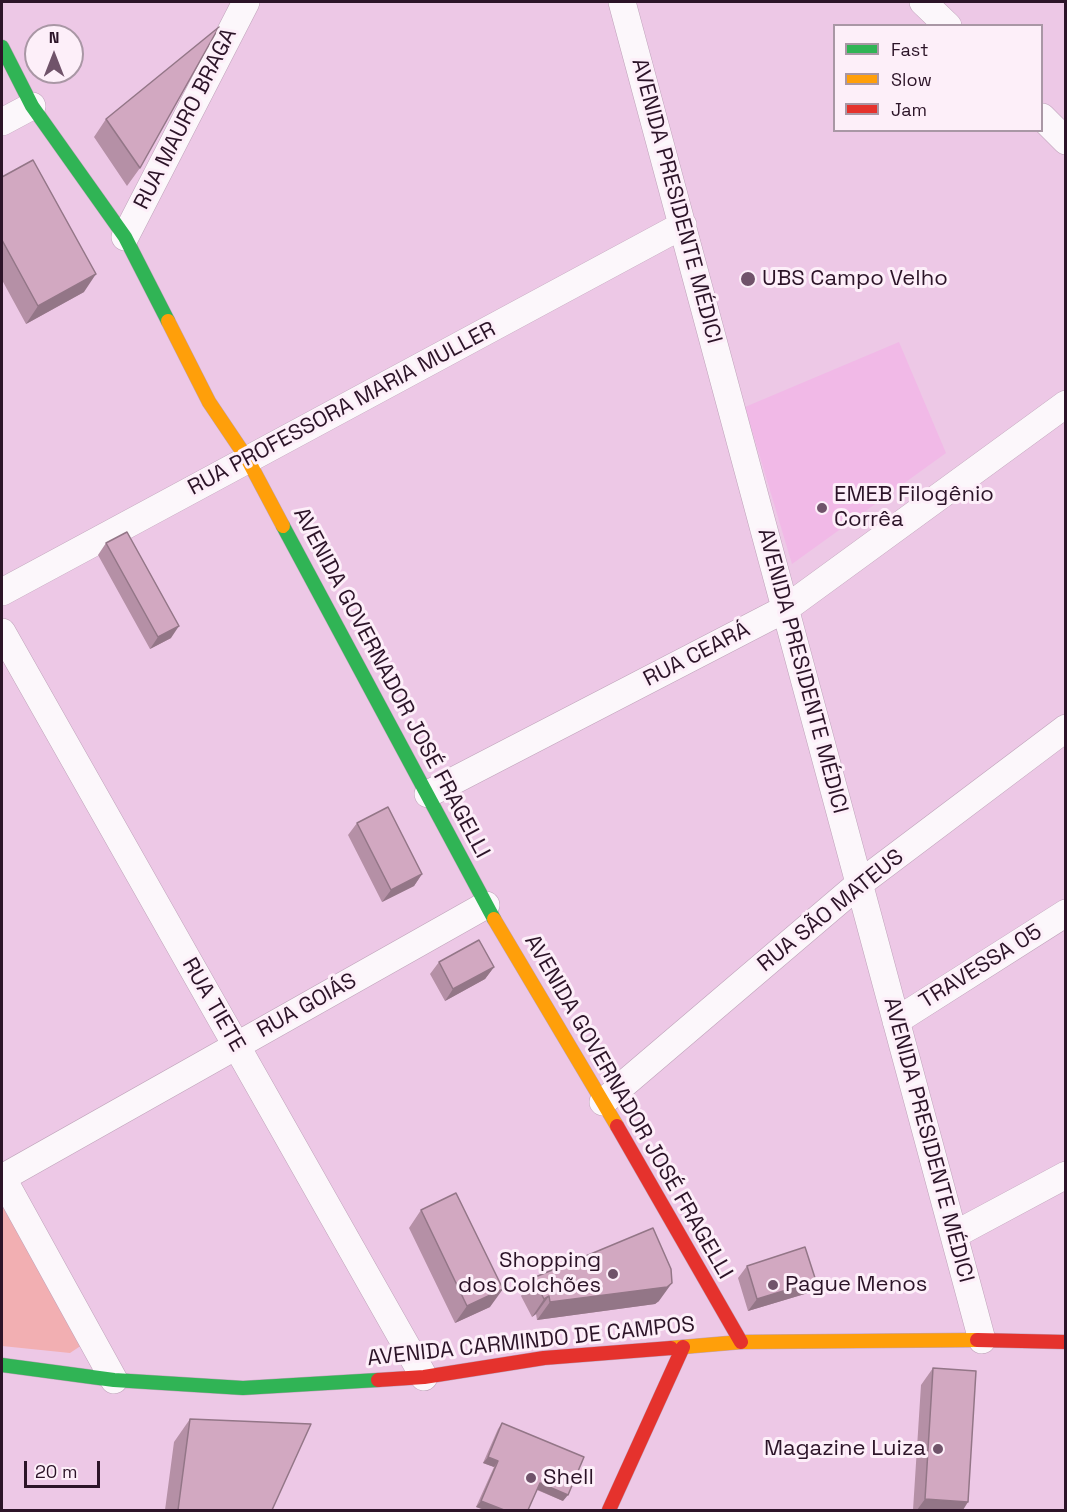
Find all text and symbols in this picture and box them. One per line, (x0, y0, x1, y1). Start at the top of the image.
north arrow (24, 24, 84, 84)
street label: RUA MAURO BRAGA (129, 24, 243, 214)
legend (833, 24, 1043, 132)
text: N (49, 27, 59, 48)
text: Fast (891, 38, 928, 61)
street label: AVENIDA PRESIDENTE MÉDICI (625, 55, 727, 347)
text: Slow (891, 68, 932, 91)
text: Jam (891, 98, 927, 121)
place label: UBS Campo Velho (762, 266, 948, 292)
marker: UBS Campo Velho (739, 270, 757, 288)
street label: RUA PROFESSORA MARIA MULLER (184, 316, 500, 502)
place label: EMEB Filogênio Corrêa (834, 482, 994, 534)
marker: EMEB Filogênio Corrêa (815, 501, 829, 515)
street label: AVENIDA GOVERNADOR JOSÉ FRAGELLI (287, 503, 495, 863)
street label: AVENIDA PRESIDENTE MÉDICI (751, 525, 853, 817)
street label: RUA CEARÁ (639, 617, 755, 693)
street label: RUA SÃO MATEUS (753, 844, 909, 978)
street label: TRAVESSA 05 (915, 919, 1047, 1015)
street label: AVENIDA GOVERNADOR JOSÉ FRAGELLI (518, 930, 738, 1284)
street label: RUA TIETE (176, 953, 250, 1057)
street label: RUA GOIÁS (253, 968, 361, 1044)
street label: AVENIDA PRESIDENTE MÉDICI (877, 994, 979, 1286)
place label: Shopping dos Colchões (458, 1248, 601, 1300)
marker: Shopping dos Colchões (606, 1267, 620, 1281)
place label: Pague Menos (785, 1272, 927, 1298)
marker: Pague Menos (766, 1278, 780, 1292)
street label: AVENIDA CARMINDO DE CAMPOS (366, 1312, 696, 1372)
place label: Magazine Luiza (764, 1436, 926, 1462)
marker: Magazine Luiza (931, 1442, 945, 1456)
scale bar (27, 1449, 104, 1487)
text: 20 m (35, 1460, 78, 1483)
place label: Shell (543, 1465, 594, 1491)
marker: Shell (524, 1471, 538, 1485)

